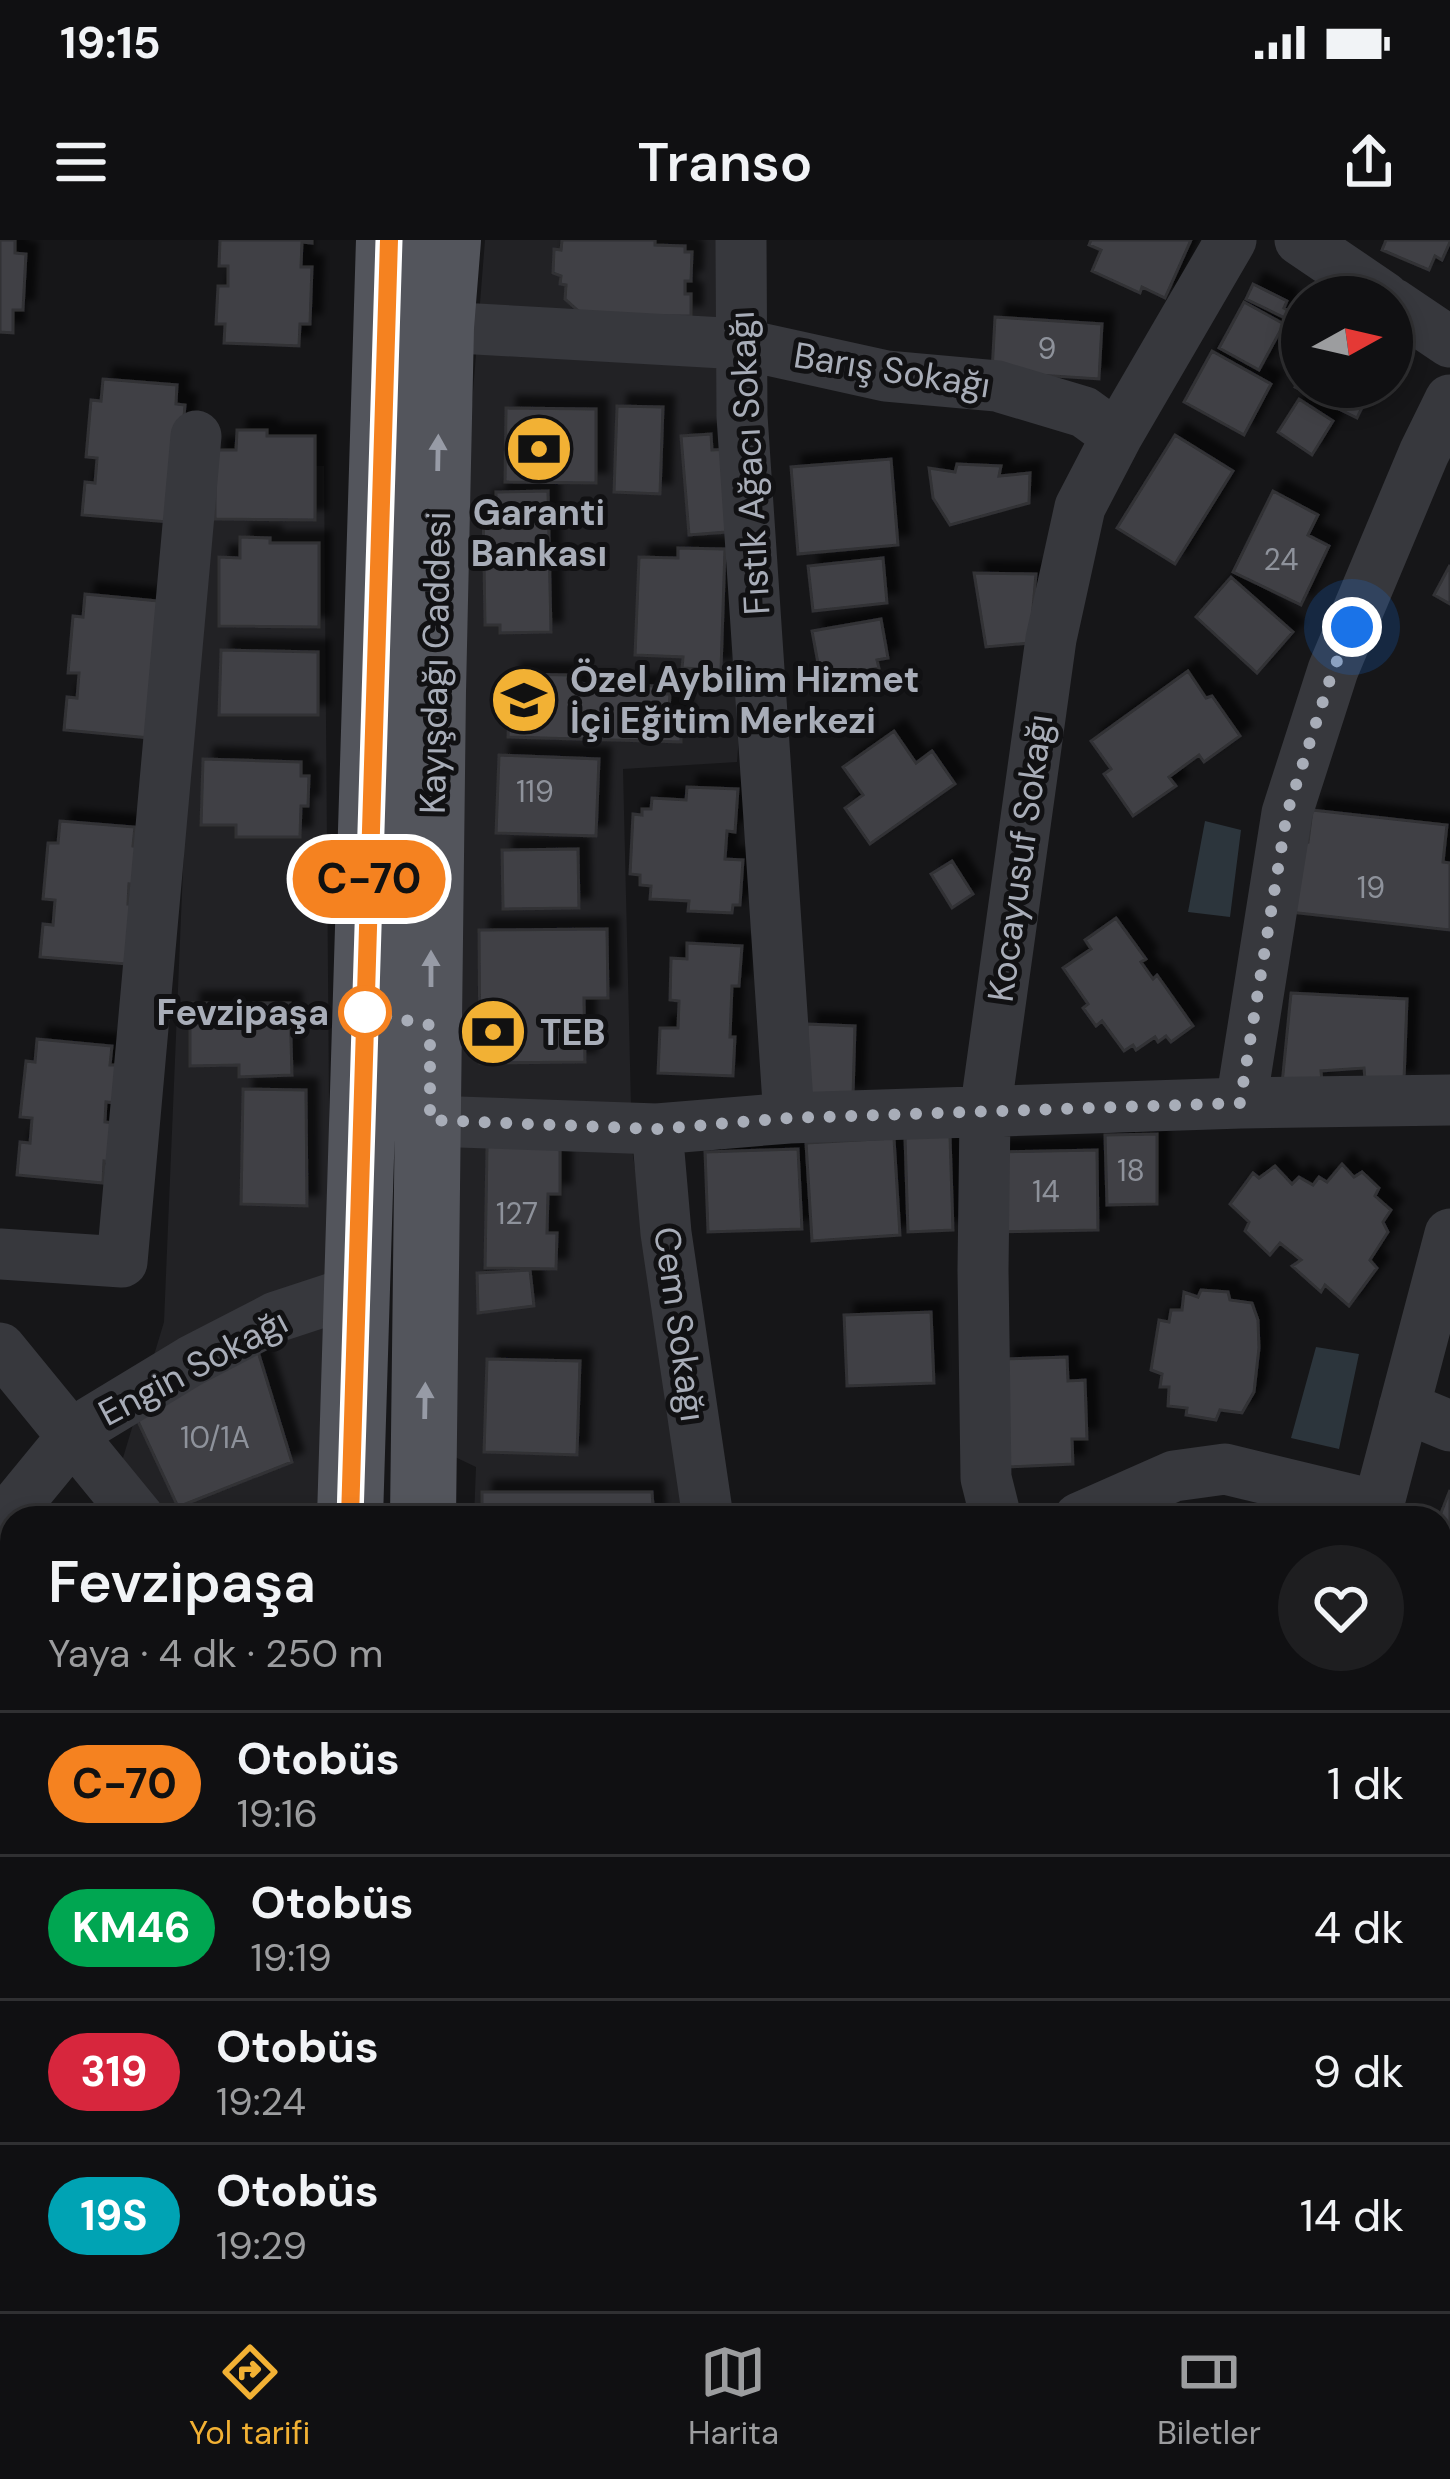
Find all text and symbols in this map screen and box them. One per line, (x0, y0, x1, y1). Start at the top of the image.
text: 19:15 (60, 13, 161, 72)
text: Transo (638, 127, 812, 198)
icon: menu (48, 129, 114, 195)
icon: share (1336, 129, 1402, 195)
north arrow (1281, 276, 1413, 408)
map controls (1281, 276, 1413, 408)
street label: Fıstık Ağacı Sokağı (718, 310, 780, 616)
house number: 9 (1038, 329, 1056, 368)
street label: Barış Sokağı (790, 331, 994, 409)
bank icon: Garanti Bankası (504, 414, 574, 484)
one-way arrow (429, 433, 448, 471)
place label: Garanti Bankası (471, 489, 607, 577)
street label: Kayışdağı Caddesi (409, 511, 461, 815)
house number: 24 (1264, 540, 1298, 579)
your location (1322, 597, 1382, 657)
place label: Özel Aybilim Hizmet İçi Eğitim Merkezi (570, 656, 919, 744)
school or university icon: Özel Aybilim Hizmet İçi Eğitim Merkezi (489, 665, 559, 735)
street label: Kocayusuf Sokağı (977, 711, 1063, 1005)
house number: 119 (516, 772, 554, 811)
line badge: C-70 (285, 840, 453, 918)
text: C-70 (317, 851, 421, 906)
house number: 19 (1357, 868, 1385, 907)
one-way arrow (421, 949, 441, 987)
marker: Fevzipaşa (340, 987, 390, 1037)
place label: Fevzipaşa (156, 989, 329, 1036)
bank icon: TEB (458, 997, 528, 1067)
place label: TEB (540, 1009, 605, 1056)
house number: 18 (1117, 1151, 1145, 1190)
house number: 14 (1032, 1172, 1060, 1211)
house number: 127 (496, 1194, 538, 1233)
street label: Cem Sokağı (643, 1224, 717, 1424)
street label: Engin Sokağı (90, 1298, 296, 1436)
one-way arrow (415, 1381, 435, 1419)
house number: 10/1A (180, 1418, 250, 1457)
text: Fevzipaşa (48, 1545, 316, 1620)
button: heart (1278, 1545, 1404, 1671)
text: Yaya · 4 dk · 250 m (48, 1628, 383, 1679)
text: Otobüs (237, 1729, 400, 1788)
text: 1 dk (1327, 1754, 1404, 1813)
text: C-70 (72, 1756, 177, 1811)
text: 19:16 (237, 1788, 318, 1839)
text: Otobüs (251, 1873, 413, 1932)
text: 4 dk (1314, 1898, 1404, 1957)
text: KM46 (72, 1900, 191, 1955)
text: 19:19 (251, 1932, 332, 1983)
text: Otobüs (216, 2017, 379, 2076)
text: 9 dk (1313, 2042, 1404, 2101)
text: 319 (81, 2044, 148, 2099)
text: 19:24 (216, 2076, 306, 2127)
text: Otobüs (216, 2161, 379, 2220)
text: 14 dk (1300, 2186, 1404, 2245)
text: 19S (80, 2188, 148, 2243)
text: 19:29 (216, 2220, 307, 2271)
tab: Yol tarifi (189, 2339, 310, 2454)
tab: Harita (688, 2339, 779, 2454)
tab: Biletler (1157, 2339, 1261, 2454)

